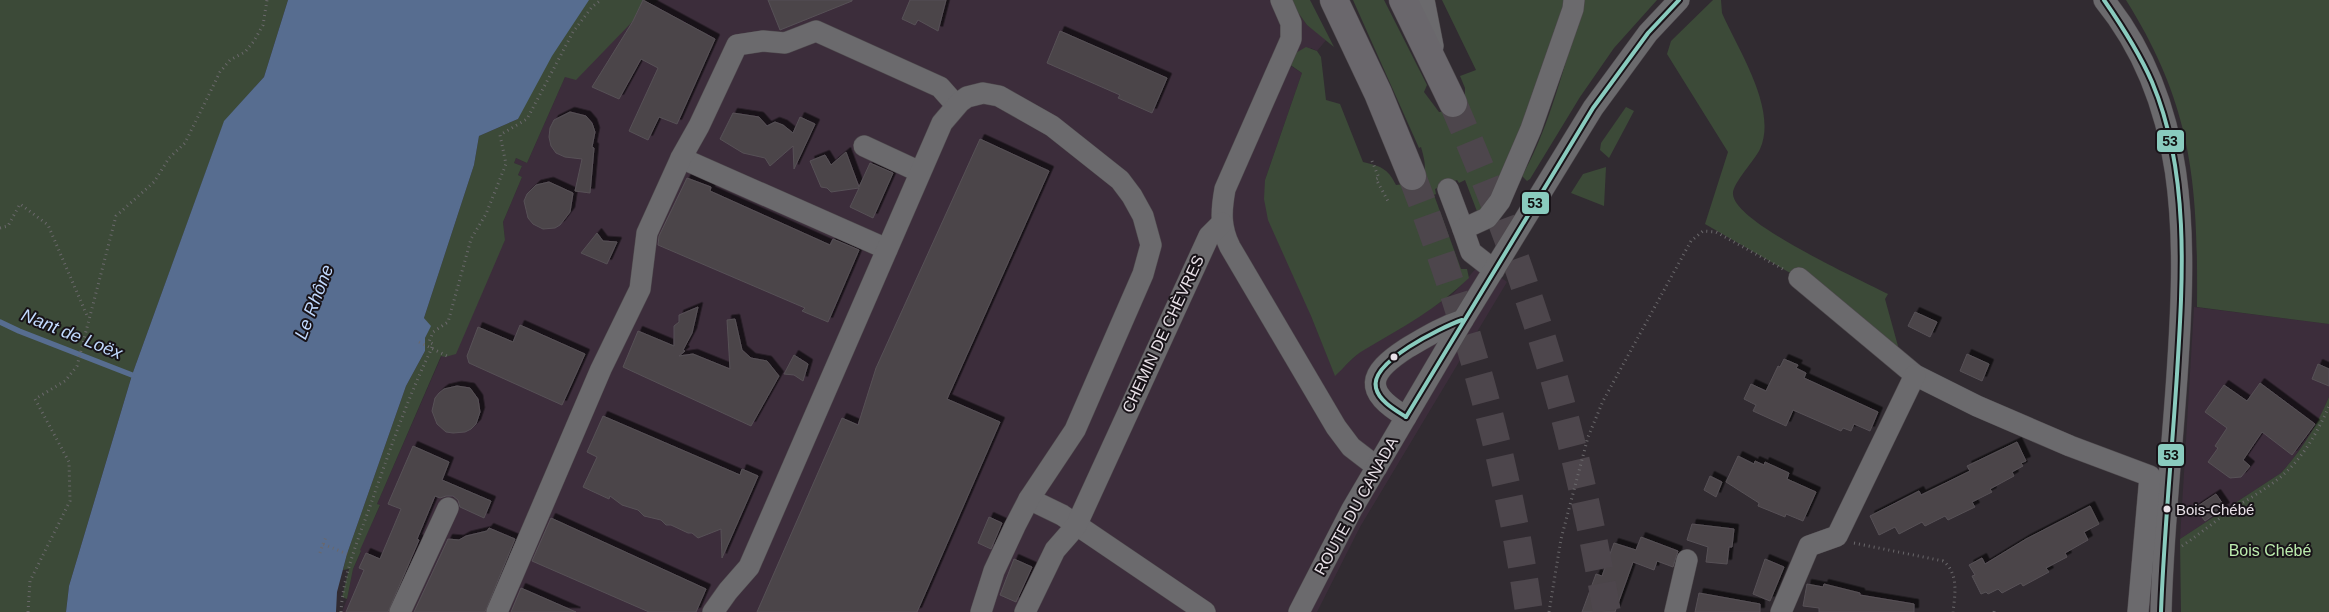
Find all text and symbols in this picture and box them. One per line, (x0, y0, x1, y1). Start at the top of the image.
line badge: 53 (2156, 129, 2185, 153)
text: 53 (2162, 133, 2178, 149)
line badge: 53 (1521, 191, 1550, 215)
text: 53 (1527, 195, 1543, 211)
street label: CHEMIN DE CHÈVRES (1118, 252, 1207, 415)
water label: Le Rhône (291, 262, 337, 342)
water label: Nant de Loëx (19, 305, 126, 364)
unlabelled marker (1389, 352, 1399, 362)
street label: ROUTE DU CANADA (1311, 434, 1401, 578)
line badge: 53 (2157, 443, 2185, 467)
text: 53 (2163, 447, 2179, 463)
place label: Bois-Chébé (2176, 501, 2254, 518)
marker: Bois-Chébé (2162, 504, 2172, 514)
park label: Bois Chébé (2229, 542, 2311, 559)

